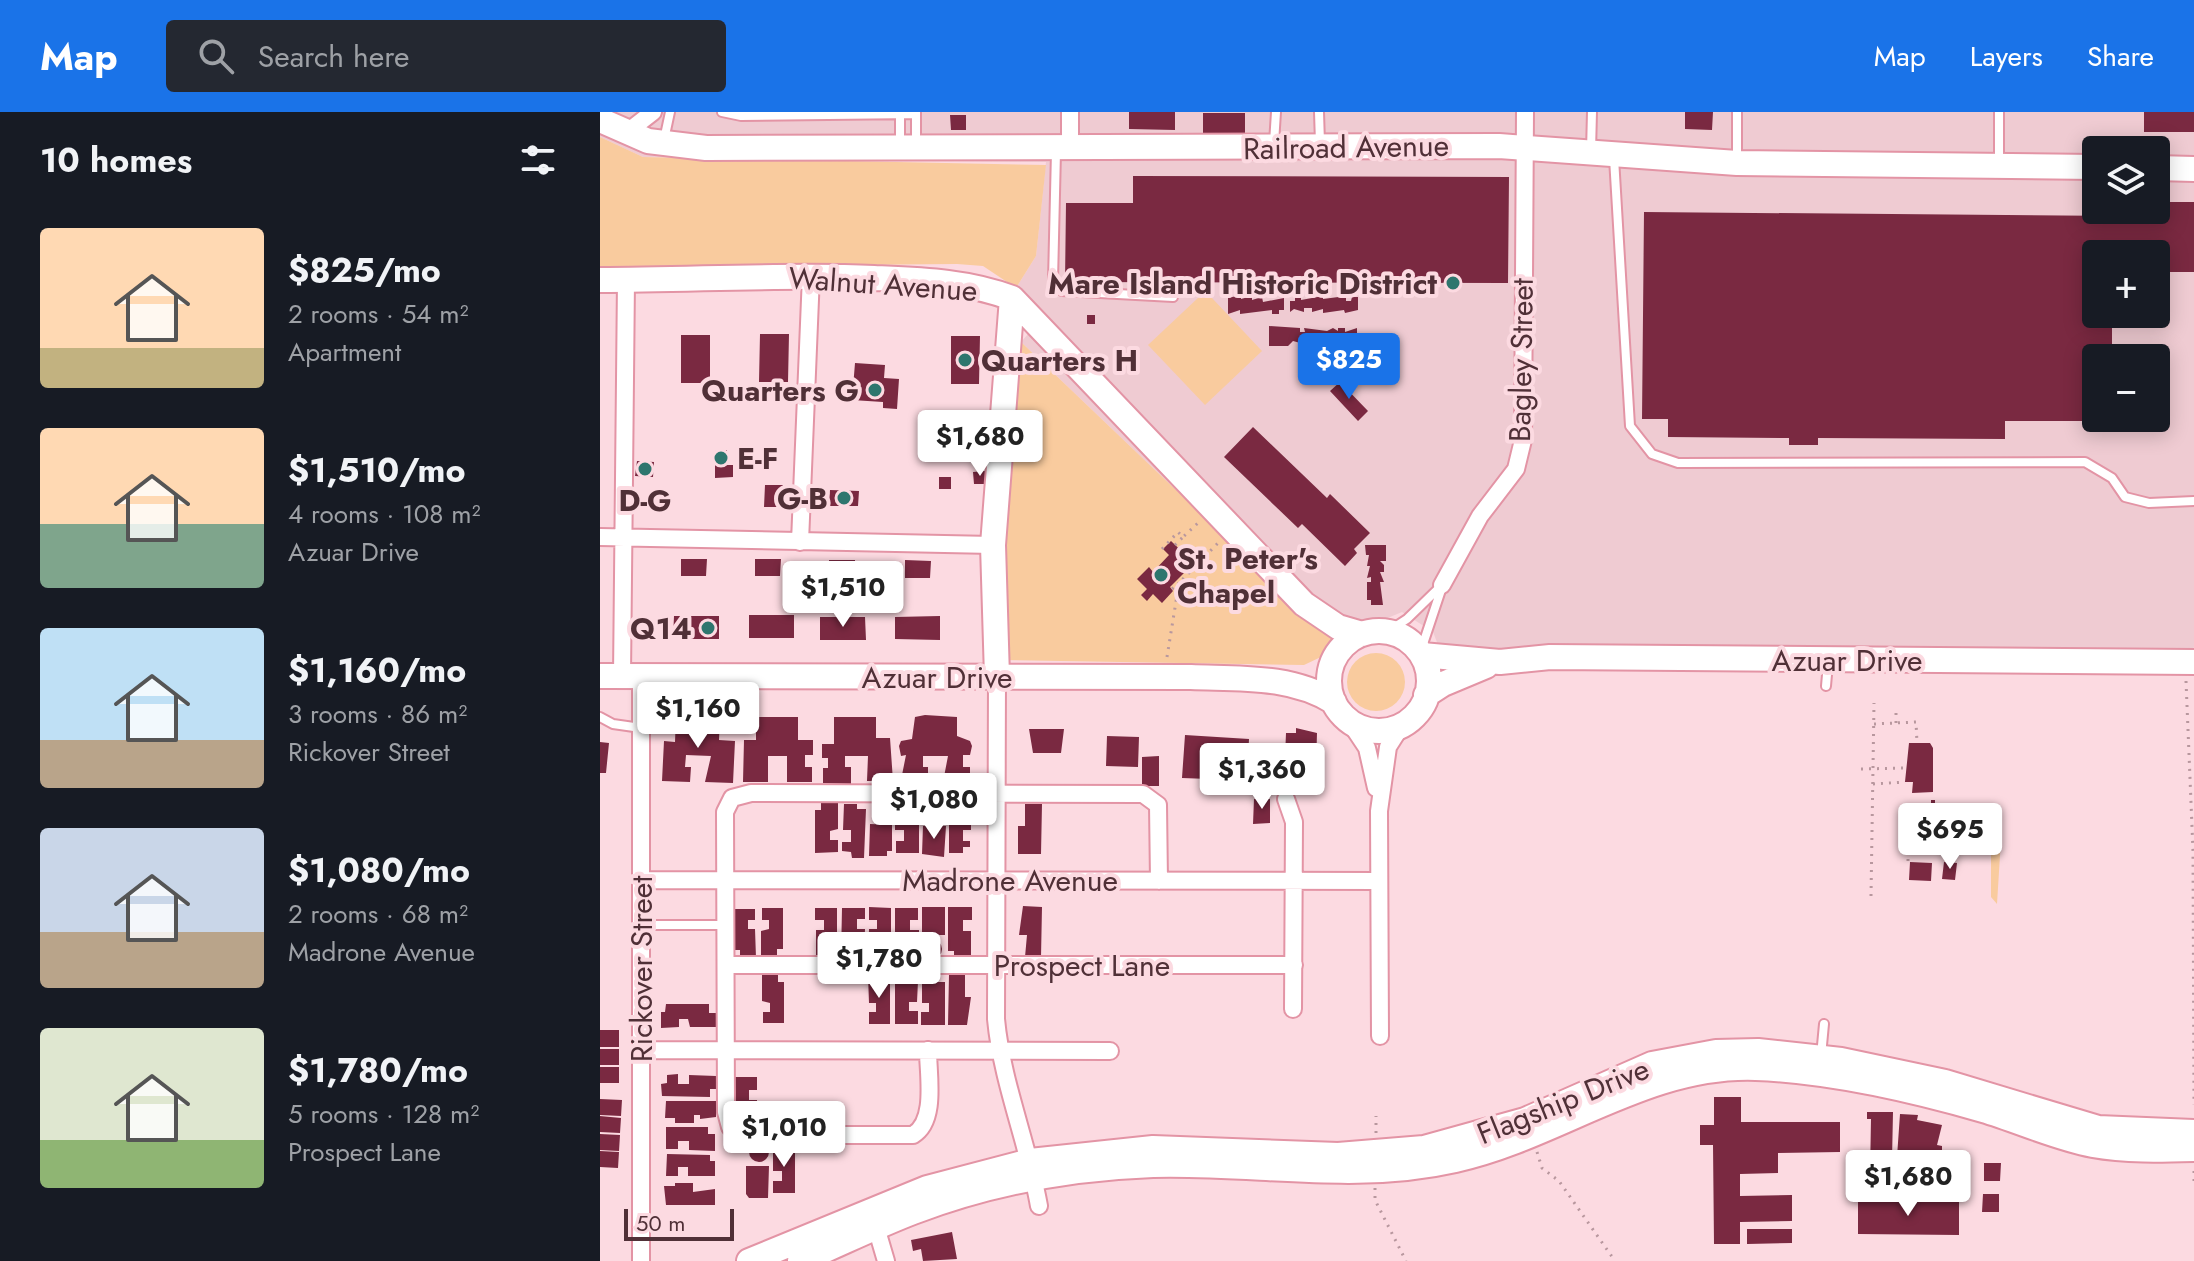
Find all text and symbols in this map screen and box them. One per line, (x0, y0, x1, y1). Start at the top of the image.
search box (166, 20, 726, 92)
text: Map (40, 29, 118, 84)
icon: search (194, 34, 238, 78)
text: Search here (258, 35, 410, 78)
text: Map (1874, 36, 1926, 77)
text: Layers (1970, 36, 2043, 77)
text: Share (2087, 36, 2154, 77)
street label: Railroad Avenue (1243, 124, 1449, 170)
text: 10 homes (40, 136, 192, 185)
map controls (2082, 136, 2170, 432)
button: layers (2082, 136, 2170, 224)
icon: filters (516, 138, 560, 182)
button: + (2082, 240, 2170, 328)
text: $825/mo (288, 246, 441, 295)
street label: Walnut Avenue (787, 256, 979, 312)
icon: home (104, 260, 200, 356)
place label: Mare Island Historic District (1048, 262, 1437, 305)
marker: Mare Island Historic District (1444, 274, 1462, 292)
street label: Bagley Street (1498, 277, 1544, 442)
text: 2 rooms · 54 m² (288, 295, 469, 333)
text: Apartment (288, 333, 401, 371)
pin: $825 (1302, 333, 1396, 401)
place label: Quarters H (981, 339, 1138, 382)
text: $825 (1316, 340, 1382, 378)
button: − (2082, 344, 2170, 432)
marker: Quarters H (956, 351, 974, 369)
place label: Quarters G (701, 369, 859, 412)
marker: Quarters G (866, 381, 884, 399)
pin: $1,680 (915, 410, 1045, 478)
text: $1,680 (936, 417, 1024, 455)
place label: E-F (737, 437, 778, 480)
text: $1,510/mo (288, 446, 465, 495)
marker: E-F (712, 449, 730, 467)
icon: home (104, 460, 200, 556)
marker: D-G (636, 460, 654, 478)
place label: G-B (777, 477, 828, 520)
place label: D-G (618, 479, 672, 522)
marker: G-B (835, 489, 853, 507)
text: 4 rooms · 108 m² (288, 495, 481, 533)
text: Azuar Drive (288, 533, 419, 571)
place label: St. Peter's Chapel (1177, 537, 1318, 614)
pin: $1,510 (778, 561, 908, 629)
marker: St. Peter's Chapel (1152, 566, 1170, 584)
text: $1,510 (800, 568, 886, 606)
place label: Q14 (630, 607, 692, 650)
marker: Q14 (699, 619, 717, 637)
street label: Azuar Drive (1772, 639, 1922, 682)
text: $1,160/mo (288, 646, 466, 695)
street label: Azuar Drive (862, 656, 1012, 699)
icon: home (104, 660, 200, 756)
pin: $1,160 (633, 682, 763, 750)
text: $1,160 (655, 689, 741, 727)
text: 3 rooms · 86 m² (288, 695, 467, 733)
text: Rickover Street (288, 733, 450, 771)
pin: $1,360 (1197, 743, 1327, 811)
text: $1,360 (1218, 750, 1306, 788)
pin: $1,080 (869, 773, 999, 841)
text: $1,080 (890, 780, 978, 818)
pin: $695 (1903, 803, 1997, 871)
text: $695 (1916, 810, 1984, 848)
text: $1,080/mo (288, 846, 470, 895)
street label: Madrone Avenue (902, 859, 1118, 902)
icon: home (104, 860, 200, 956)
street label: Rickover Street (620, 875, 663, 1062)
text: 2 rooms · 68 m² (288, 895, 468, 933)
pin: $1,780 (814, 932, 944, 1000)
text: Madrone Avenue (288, 933, 475, 971)
text: $1,780 (835, 939, 923, 977)
street label: Prospect Lane (994, 944, 1170, 987)
text: $1,780/mo (288, 1046, 468, 1095)
street label: Flagship Drive (1471, 1047, 1655, 1155)
icon: home (104, 1060, 200, 1156)
text: 5 rooms · 128 m² (288, 1095, 479, 1133)
pin: $1,010 (719, 1101, 849, 1169)
text: $1,010 (741, 1108, 827, 1146)
text: Prospect Lane (288, 1133, 441, 1171)
pin: $1,680 (1843, 1150, 1973, 1218)
text: $1,680 (1864, 1157, 1952, 1195)
scale bar (624, 1205, 734, 1241)
text: 50 m (636, 1207, 685, 1239)

